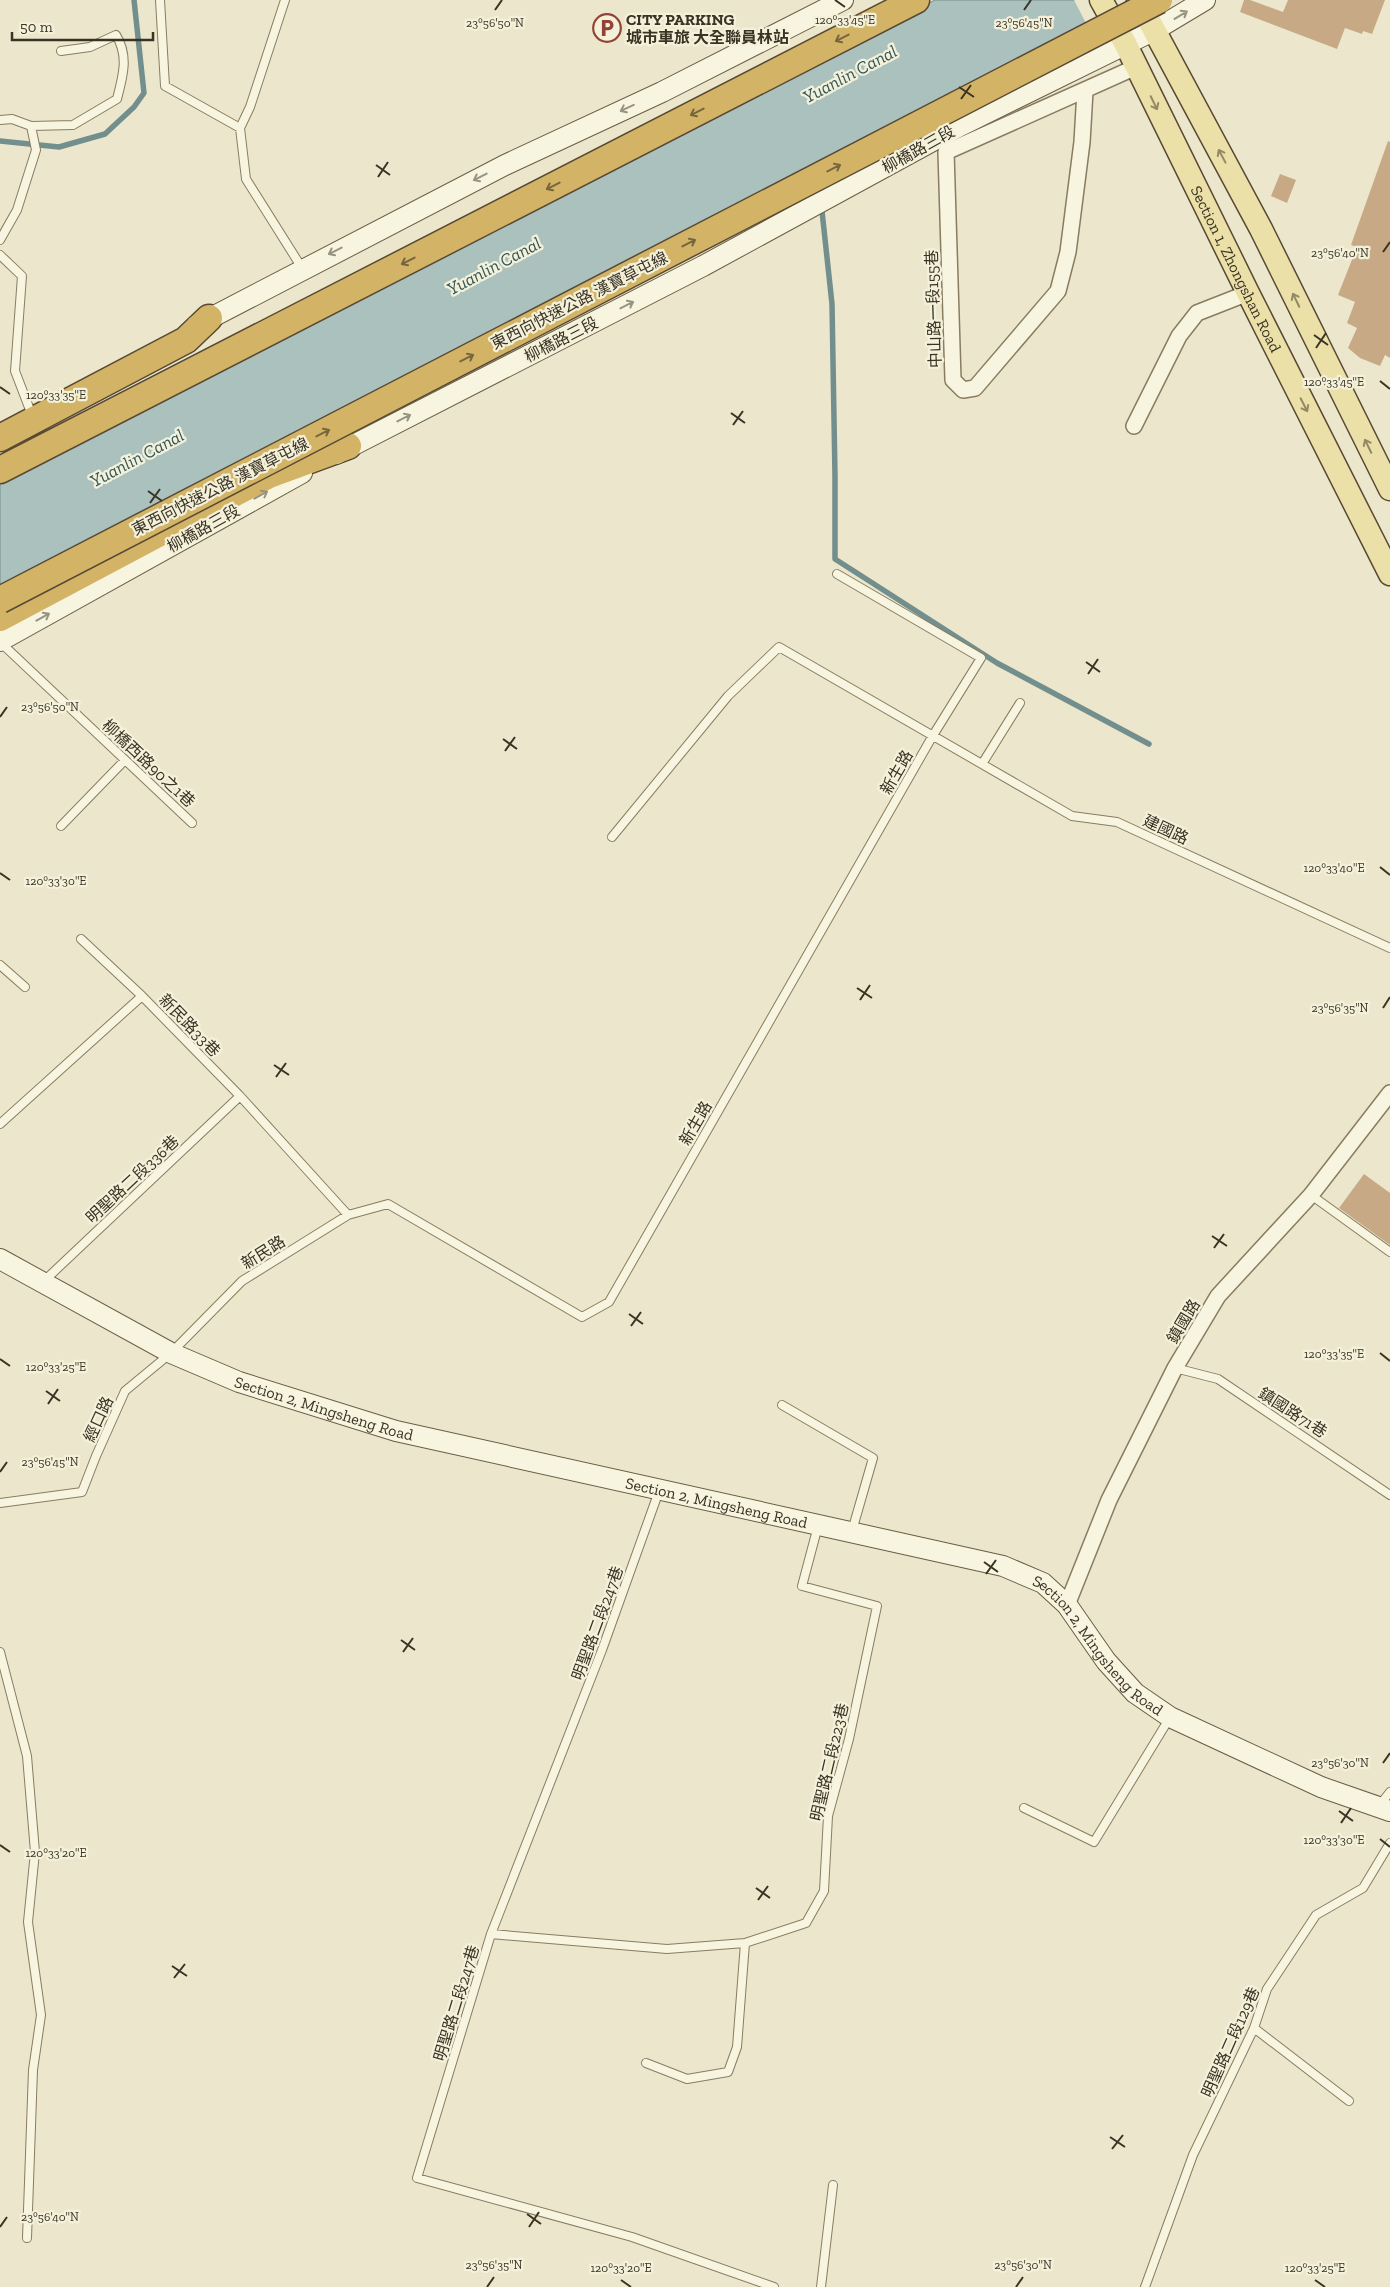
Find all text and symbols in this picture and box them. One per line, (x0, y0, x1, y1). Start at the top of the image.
one-way arrow (1173, 9, 1187, 19)
scale bar (12, 10, 154, 42)
place label: CITY PARKING 城市車旅 大全聯員林站 (626, 10, 789, 47)
parking icon: CITY PARKING 城市車旅 大全聯員林站 (592, 13, 622, 43)
text: 120°33'45"E (815, 13, 875, 27)
text: 23°56'50"N (466, 16, 524, 30)
text: 23°56'45"N (995, 16, 1053, 30)
text: 50 m (20, 18, 53, 36)
one-way arrow (835, 34, 850, 43)
water label: Yuanlin Canal (799, 40, 901, 108)
one-way arrow (1149, 95, 1159, 110)
one-way arrow (620, 104, 635, 113)
one-way arrow (690, 108, 705, 117)
street label: 柳橋路三段 (879, 122, 958, 177)
one-way arrow (1217, 148, 1227, 163)
one-way arrow (826, 163, 841, 173)
one-way arrow (473, 173, 488, 182)
one-way arrow (545, 181, 560, 191)
street label: Section 1, Zhongshan Road (1187, 183, 1285, 356)
water label: Yuanlin Canal (443, 232, 545, 300)
one-way arrow (682, 238, 697, 248)
one-way arrow (328, 246, 343, 256)
text: 23°56'40"N (1311, 246, 1369, 260)
street label: 東西向快速公路 漢寶草屯線 (488, 248, 671, 353)
street label: 中山路一段155巷 (922, 249, 945, 369)
one-way arrow (401, 257, 416, 266)
one-way arrow (1291, 293, 1300, 308)
one-way arrow (619, 300, 634, 310)
street label: 柳橋路三段 (521, 313, 601, 366)
one-way arrow (460, 353, 475, 363)
text: 120°33'45"E (1304, 375, 1364, 389)
text: 120°33'35"E (26, 388, 86, 402)
one-way arrow (1300, 397, 1309, 412)
one-way arrow (396, 413, 411, 422)
water label: Yuanlin Canal (86, 424, 188, 492)
one-way arrow (315, 428, 330, 437)
street label: 東西向快速公路 漢寶草屯線 (129, 434, 312, 539)
one-way arrow (1363, 439, 1372, 454)
one-way arrow (253, 490, 267, 500)
street label: 柳橋路三段 (164, 501, 243, 556)
one-way arrow (35, 612, 49, 622)
text: 23°56'50"N (21, 700, 79, 714)
street label: 柳橋西路90之1巷 (98, 716, 199, 811)
street label: 新生路 (876, 747, 917, 798)
street label: 建國路 (1140, 811, 1192, 848)
text: 120°33'40"E (1304, 861, 1364, 875)
text: 120°33'30"E (26, 874, 86, 888)
street label: 新民路33巷 (155, 990, 224, 1061)
text: 23°56'35"N (1312, 1001, 1369, 1015)
street label: 新生路 (675, 1098, 716, 1149)
street label: 明聖路二段336巷 (82, 1131, 183, 1227)
street label: 新民路 (238, 1232, 289, 1273)
street label: 鎮國路 (1163, 1296, 1204, 1347)
text: 120°33'35"E (1304, 1347, 1364, 1361)
text: 120°33'25"E (26, 1360, 86, 1374)
street label: Section 2, Mingsheng Road (232, 1372, 415, 1445)
street label: 鎮國路71巷 (1255, 1383, 1330, 1442)
street label: 經口路 (80, 1393, 117, 1445)
text: 23°56'45"N (21, 1455, 79, 1469)
street label: Section 2, Mingsheng Road (624, 1473, 810, 1532)
street label: 明聖路二段247巷 (568, 1563, 627, 1683)
street label: Section 2, Mingsheng Road (1030, 1571, 1167, 1720)
street label: 明聖路二段223巷 (807, 1701, 852, 1823)
text: 23°56'30"N (1311, 1756, 1369, 1770)
text: 120°33'30"E (1304, 1833, 1364, 1847)
text: 120°33'20"E (25, 1846, 87, 1860)
street label: 明聖路二段247巷 (430, 1943, 483, 2063)
street label: 明聖路二段129巷 (1198, 1984, 1263, 2100)
text: 23°56'40"N (21, 2210, 79, 2224)
text: 23°56'35"N (466, 2258, 523, 2272)
text: 23°56'30"N (994, 2258, 1052, 2272)
text: 120°33'20"E (590, 2261, 652, 2275)
text: 120°33'25"E (1285, 2261, 1345, 2275)

